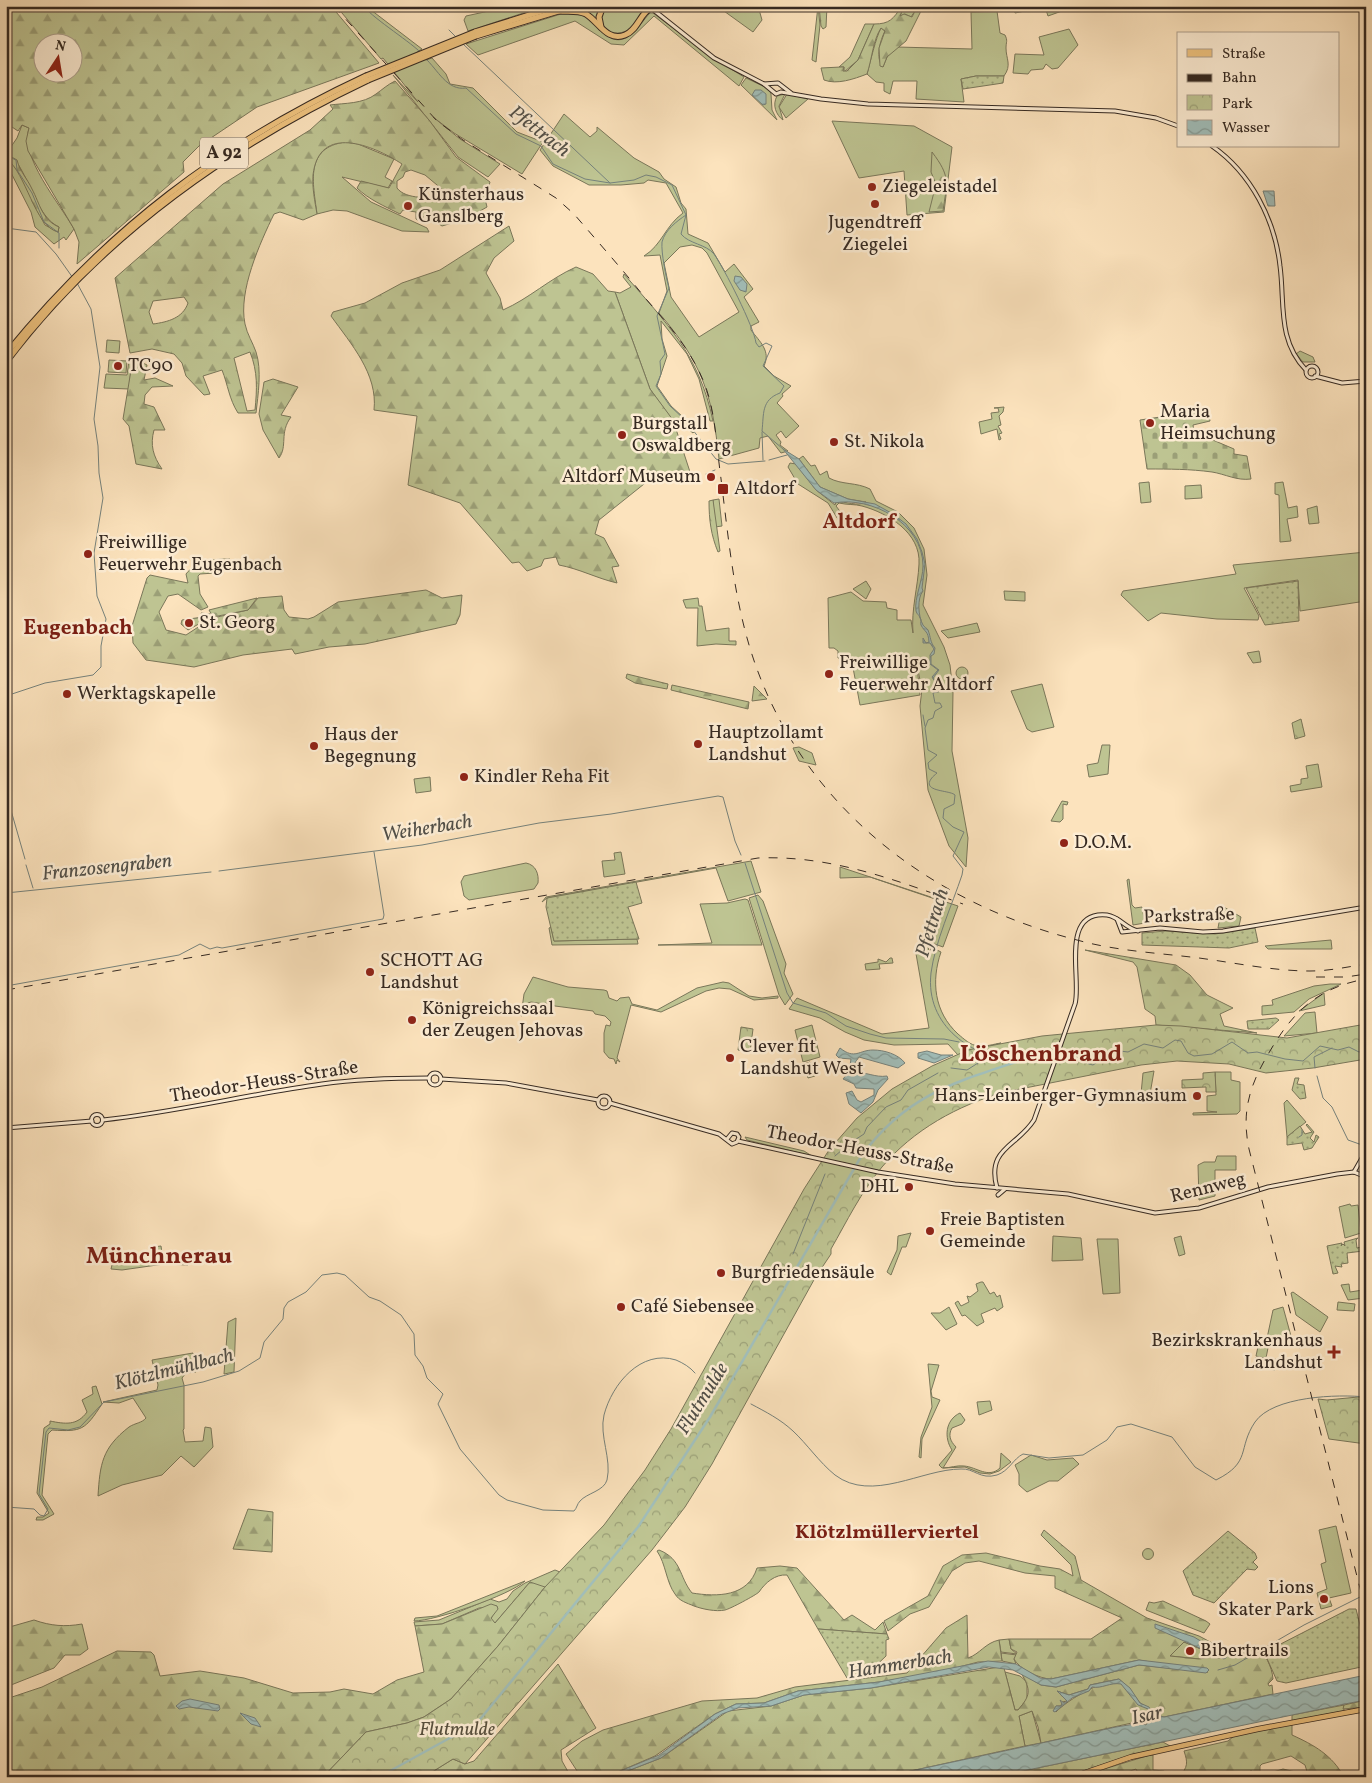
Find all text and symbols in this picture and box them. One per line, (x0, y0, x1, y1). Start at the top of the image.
north arrow (32, 32, 82, 82)
legend (1177, 32, 1340, 148)
text: N (53, 36, 67, 57)
text: Straße (1222, 44, 1265, 65)
text: Bahn (1222, 68, 1257, 89)
text: Park (1222, 94, 1253, 115)
water label: Pfettrach (502, 99, 576, 165)
text: Wasser (1222, 118, 1270, 139)
road number: A 92 (200, 138, 248, 168)
place label: Ziegeleistadel (882, 174, 998, 200)
marker: Ziegeleistadel (866, 181, 878, 193)
place label: Künsterhaus Ganslberg (418, 182, 524, 230)
marker: Jugendtreff Ziegelei (869, 198, 881, 210)
marker: Künsterhaus Ganslberg (402, 200, 414, 212)
place label: Jugendtreff Ziegelei (828, 210, 924, 258)
place label: TC90 (128, 353, 173, 379)
marker: TC90 (112, 360, 124, 372)
place label: Maria Heimsuchung (1160, 399, 1276, 447)
place label: Burgstall Oswaldberg (632, 411, 731, 459)
marker: Maria Heimsuchung (1144, 417, 1156, 429)
marker: Burgstall Oswaldberg (616, 429, 628, 441)
place label: St. Nikola (844, 429, 924, 455)
marker: St. Nikola (828, 436, 840, 448)
place label: Altdorf Museum (562, 464, 701, 490)
marker: Altdorf Museum (705, 471, 717, 483)
place label: Altdorf (734, 476, 796, 502)
marker: Altdorf (716, 482, 730, 496)
district label: Altdorf (823, 508, 897, 537)
place label: Freiwillige Feuerwehr Eugenbach (98, 530, 282, 578)
marker: Freiwillige Feuerwehr Eugenbach (82, 548, 94, 560)
place label: St. Georg (199, 610, 275, 636)
district label: Eugenbach (23, 614, 133, 643)
marker: St. Georg (183, 617, 195, 629)
place label: Freiwillige Feuerwehr Altdorf (839, 650, 994, 698)
marker: Freiwillige Feuerwehr Altdorf (823, 668, 835, 680)
place label: Werktagskapelle (77, 681, 216, 707)
marker: Werktagskapelle (61, 688, 73, 700)
place label: Hauptzollamt Landshut (708, 720, 824, 768)
place label: Haus der Begegnung (324, 722, 416, 770)
marker: Hauptzollamt Landshut (692, 738, 704, 750)
marker: Haus der Begegnung (308, 740, 320, 752)
place label: Kindler Reha Fit (474, 764, 610, 790)
marker: Kindler Reha Fit (458, 771, 470, 783)
water label: Weiherbach (380, 808, 474, 850)
place label: D.O.M. (1074, 830, 1132, 856)
marker: D.O.M. (1058, 837, 1070, 849)
water label: Franzosengraben (41, 847, 173, 889)
water label: Pfettrach (909, 885, 957, 961)
street label: Parkstraße (1143, 901, 1235, 931)
place label: SCHOTT AG Landshut (380, 948, 483, 996)
marker: SCHOTT AG Landshut (364, 966, 376, 978)
place label: Königreichssaal der Zeugen Jehovas (422, 996, 583, 1044)
marker: Königreichssaal der Zeugen Jehovas (406, 1014, 418, 1026)
place label: Clever fit Landshut West (740, 1034, 864, 1082)
district label: Löschenbrand (960, 1038, 1123, 1072)
marker: Clever fit Landshut West (724, 1052, 736, 1064)
street label: Theodor-Heuss-Straße (168, 1054, 360, 1110)
place label: Hans-Leinberger-Gymnasium (934, 1083, 1187, 1109)
marker: Hans-Leinberger-Gymnasium (1191, 1090, 1203, 1102)
street label: Theodor-Heuss-Straße (764, 1119, 956, 1181)
street label: Rennweg (1168, 1166, 1248, 1210)
place label: DHL (860, 1174, 899, 1200)
marker: DHL (903, 1181, 915, 1193)
place label: Freie Baptisten Gemeinde (940, 1207, 1065, 1255)
marker: Freie Baptisten Gemeinde (924, 1225, 936, 1237)
district label: Münchnerau (86, 1240, 232, 1274)
place label: Burgfriedensäule (731, 1260, 874, 1286)
marker: Burgfriedensäule (715, 1267, 727, 1279)
place label: Café Siebensee (631, 1294, 754, 1320)
marker: Café Siebensee (615, 1301, 627, 1313)
place label: Bezirkskrankenhaus Landshut (1151, 1328, 1323, 1376)
water label: Klötzlmühlbach (111, 1342, 237, 1398)
marker: Bezirkskrankenhaus Landshut (1327, 1345, 1341, 1359)
water label: Flutmulde (670, 1357, 736, 1440)
district label: Klötzlmüllerviertel (795, 1519, 979, 1547)
place label: Lions Skater Park (1218, 1575, 1314, 1623)
marker: Lions Skater Park (1318, 1593, 1330, 1605)
place label: Bibertrails (1200, 1638, 1289, 1664)
water label: Hammerbach (846, 1643, 954, 1687)
marker: Bibertrails (1184, 1645, 1196, 1657)
water label: Isar (1129, 1699, 1166, 1733)
park label: Flutmulde (419, 1717, 495, 1743)

